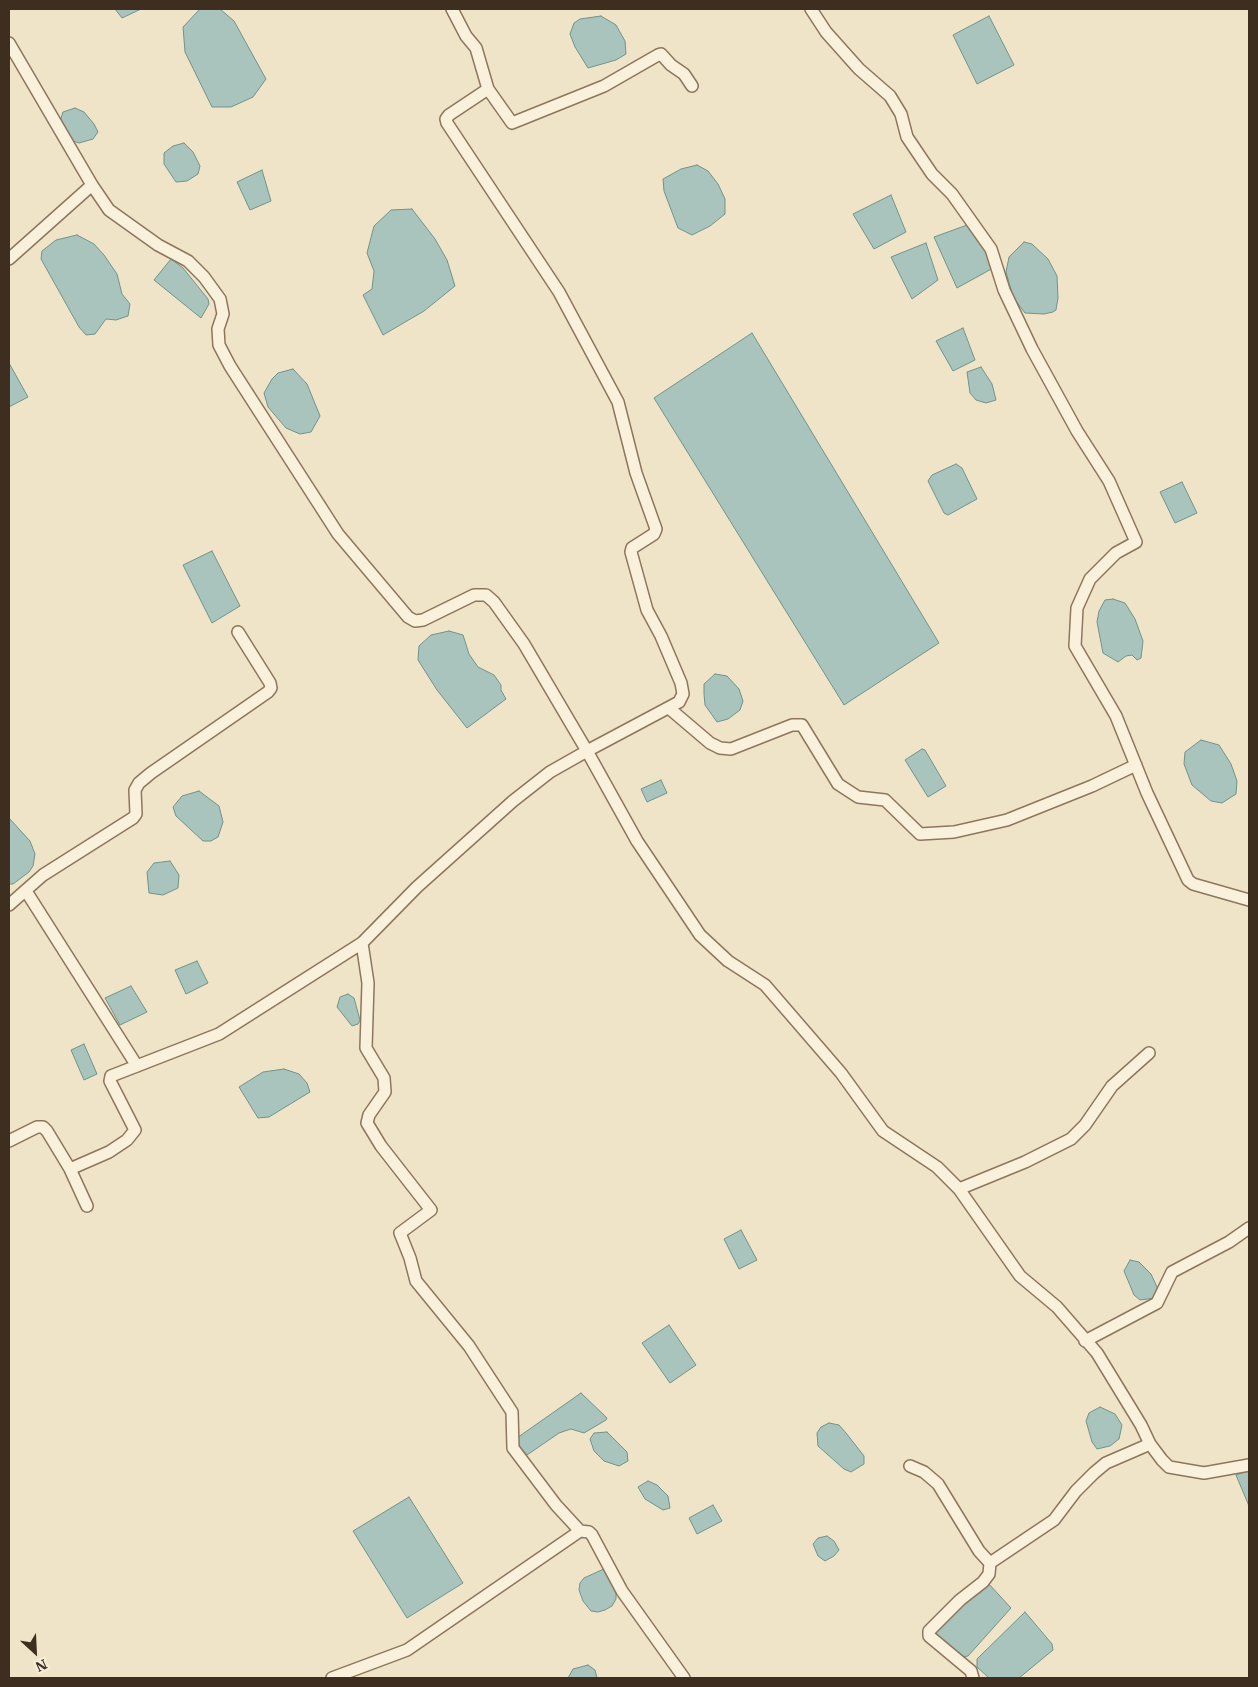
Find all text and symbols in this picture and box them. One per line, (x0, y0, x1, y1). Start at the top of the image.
north arrow (10, 1627, 60, 1677)
text: N (33, 1655, 50, 1676)

